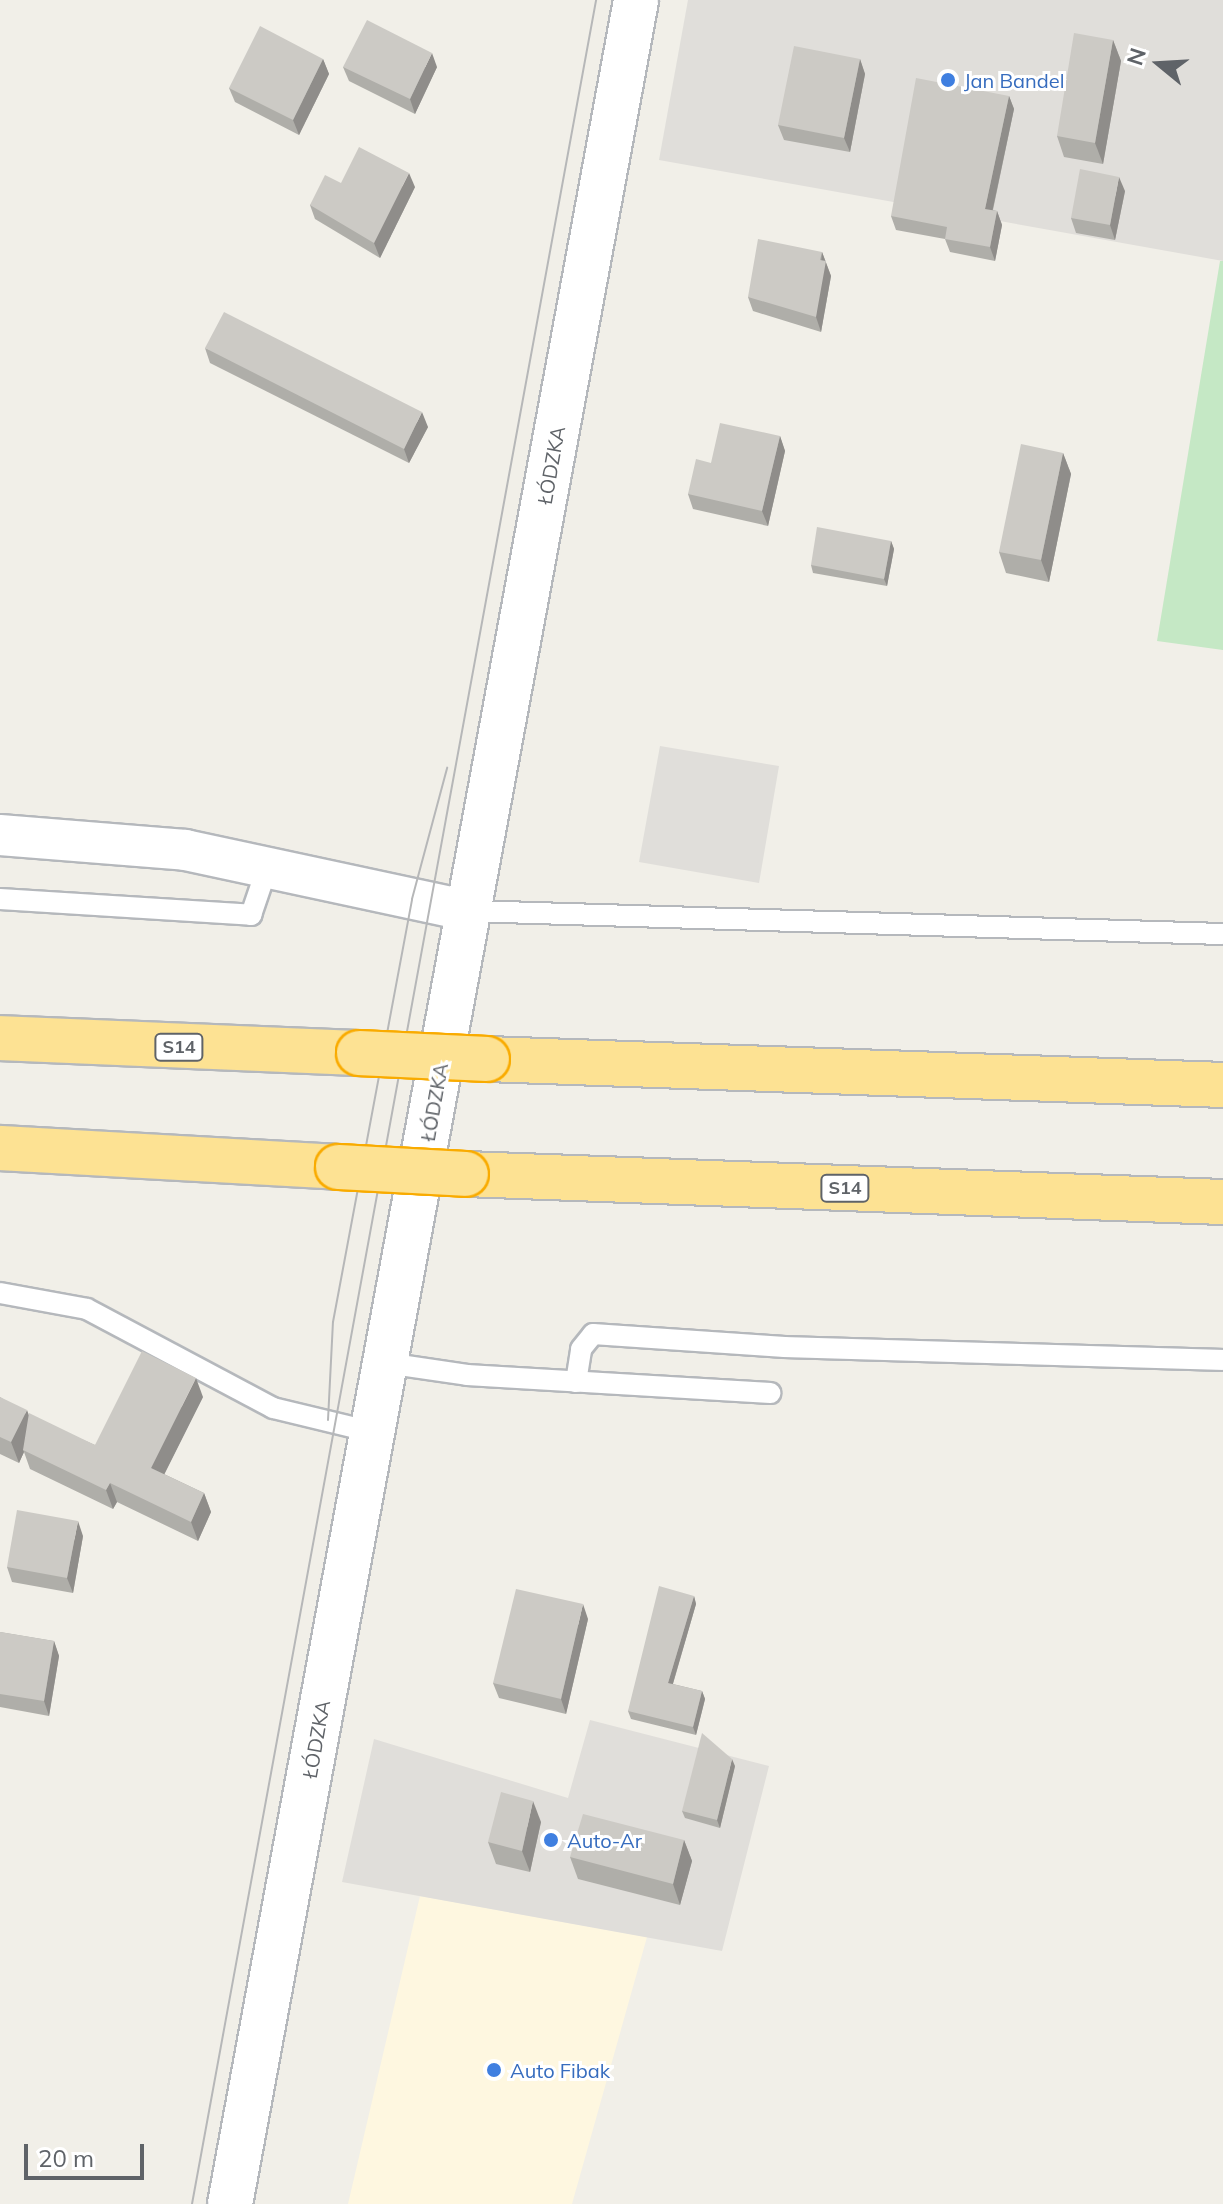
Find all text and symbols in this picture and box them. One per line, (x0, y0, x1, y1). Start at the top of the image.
north arrow (1119, 24, 1199, 104)
text: N (1120, 44, 1152, 69)
place label: Jan Bandel (964, 68, 1064, 92)
marker: Jan Bandel (939, 71, 957, 89)
street label: ŁÓDZKA (532, 424, 570, 506)
road number: S14 (153, 1033, 205, 1061)
street label: ŁÓDZKA (415, 1061, 453, 1143)
road number: S14 (819, 1174, 871, 1202)
street label: ŁÓDZKA (297, 1698, 335, 1780)
place label: Auto-Ar (567, 1828, 642, 1852)
marker: Auto-Ar (542, 1831, 560, 1849)
place label: Auto Fibak (510, 2058, 610, 2082)
marker: Auto Fibak (485, 2061, 503, 2079)
scale bar (28, 2128, 148, 2178)
text: 20 m (38, 2143, 94, 2173)

